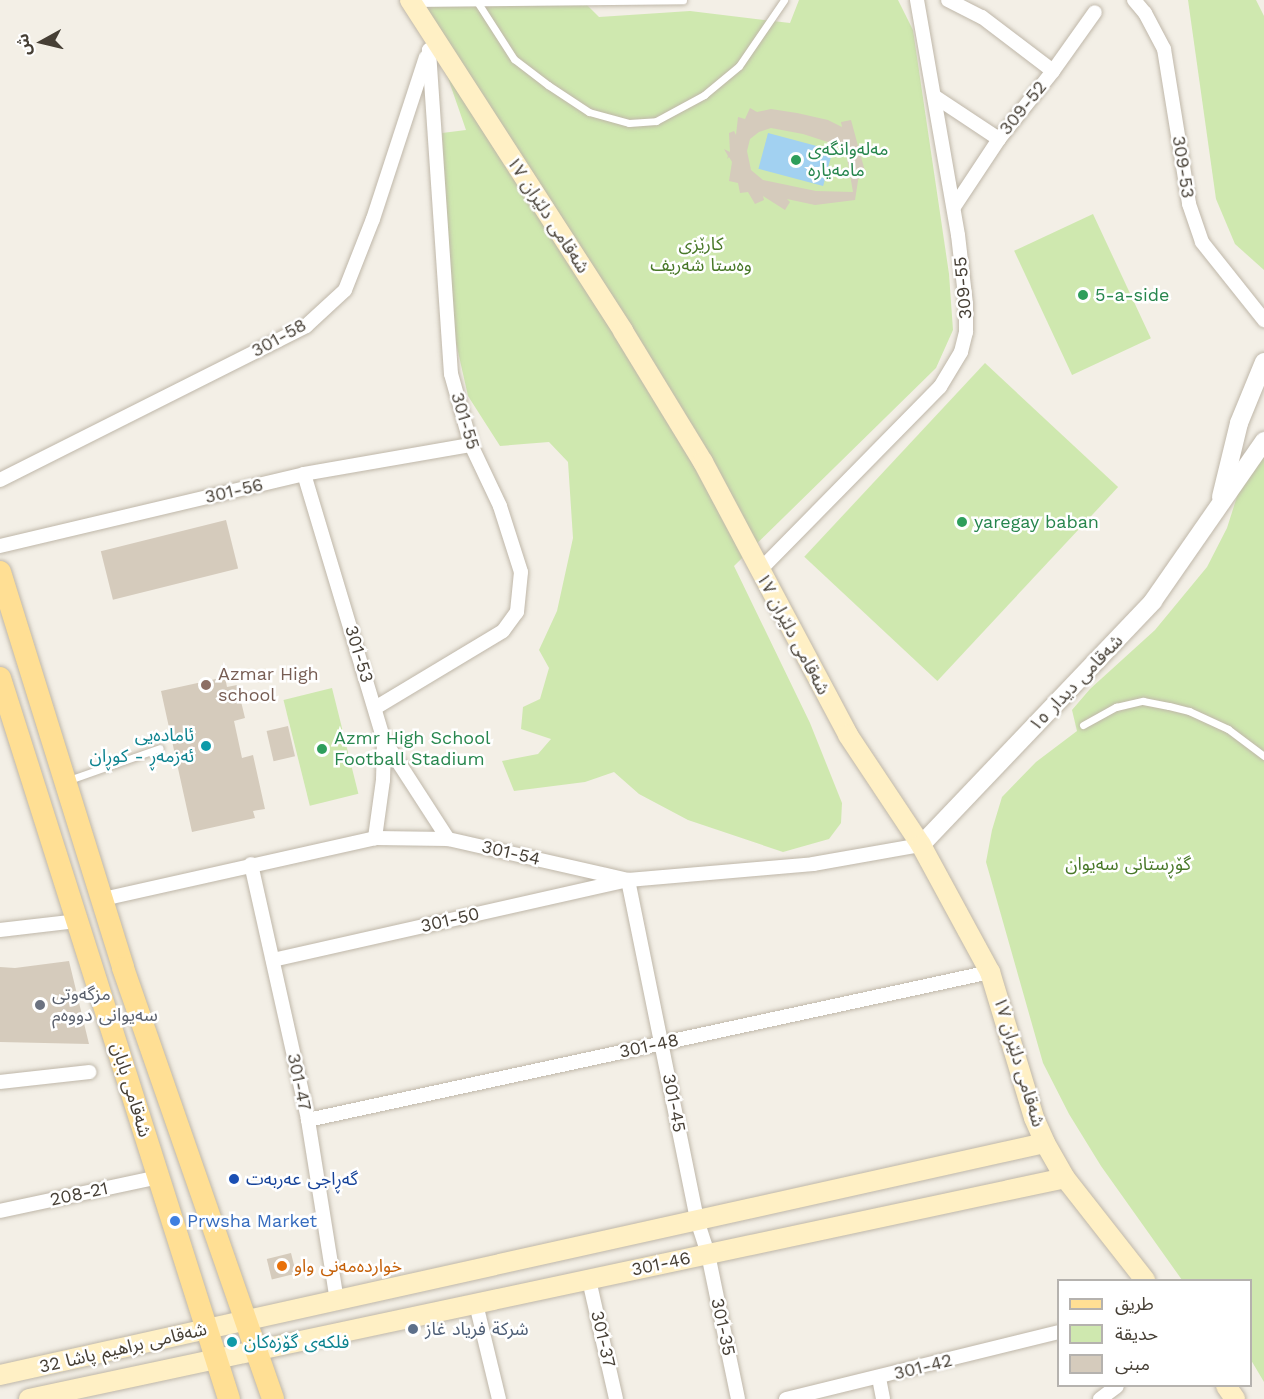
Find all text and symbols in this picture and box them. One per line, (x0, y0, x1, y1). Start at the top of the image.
north arrow (12, 12, 72, 72)
text: ش (13, 32, 35, 57)
street label: 309-52 (995, 77, 1051, 139)
street label: 309-53 (1167, 134, 1199, 200)
place label: مەلەوانگەی مامەیارە (808, 139, 888, 182)
street label: شەقامی دلێران ١٧ (502, 153, 594, 277)
marker: مەلەوانگەی مامەیارە (789, 153, 803, 167)
park label: کارێزی وەستا شەریف (650, 234, 752, 276)
street label: 309-55 (949, 256, 977, 320)
place label: 5-a-side (1095, 284, 1170, 306)
marker: 5-a-side (1076, 288, 1090, 302)
street label: 301-58 (248, 314, 310, 362)
street label: 301-55 (446, 390, 484, 452)
street label: 301-56 (203, 474, 265, 508)
place label: yaregay baban (974, 511, 1099, 533)
marker: yaregay baban (955, 515, 969, 529)
street label: شەقامی دلێران ١٧ (752, 569, 834, 699)
street label: 301-53 (340, 623, 378, 685)
street label: شەقامی دیدار ١٥ (1024, 630, 1128, 736)
place label: Azmar High school (218, 664, 319, 706)
marker: Azmar High school (199, 678, 213, 692)
place label: ئامادەیی ئەزمەڕ - کوڕان (90, 725, 194, 768)
place label: Azmr High School Football Stadium (334, 728, 491, 771)
marker: ئامادەیی ئەزمەڕ - کوڕان (199, 739, 213, 753)
marker: Azmr High School Football Stadium (315, 742, 329, 756)
street label: 301-54 (480, 836, 542, 870)
park label: گۆڕستانی سەیوان (1065, 853, 1191, 875)
street label: 301-50 (419, 903, 481, 937)
place label: مزگەوتی سەیوانی دووەم (52, 984, 158, 1026)
street label: شەقامی دلێران ١٧ (989, 994, 1049, 1130)
marker: مزگەوتی سەیوانی دووەم (33, 998, 47, 1012)
street label: 301-48 (617, 1029, 681, 1063)
street label: شەقامی بابان (106, 1040, 156, 1140)
street label: 301-47 (282, 1051, 316, 1113)
street label: 301-45 (658, 1072, 690, 1134)
place label: گەڕاجی عەربەت (246, 1168, 358, 1190)
marker: گەڕاجی عەربەت (227, 1172, 241, 1186)
street label: 208-21 (48, 1177, 110, 1211)
place label: Prwsha Market (187, 1210, 317, 1232)
marker: Prwsha Market (168, 1214, 182, 1228)
street label: 301-46 (629, 1247, 693, 1281)
place label: خواردەمەنی واو (294, 1255, 402, 1277)
marker: خواردەمەنی واو (275, 1259, 289, 1273)
legend (1057, 1279, 1252, 1387)
text: طريق (1115, 1293, 1154, 1314)
street label: 301-35 (706, 1296, 740, 1358)
street label: 301-37 (586, 1309, 620, 1369)
street label: شەقامی براهیم پاشا 32 (37, 1318, 209, 1378)
place label: شرکة فرياد غاز (425, 1318, 529, 1340)
marker: شرکة فرياد غاز (406, 1322, 420, 1336)
text: حديقة (1115, 1323, 1158, 1344)
place label: فلکەی گۆزەکان (244, 1331, 349, 1353)
marker: فلکەی گۆزەکان (225, 1335, 239, 1349)
street label: 301-42 (892, 1349, 954, 1385)
text: مبنى (1115, 1353, 1150, 1374)

